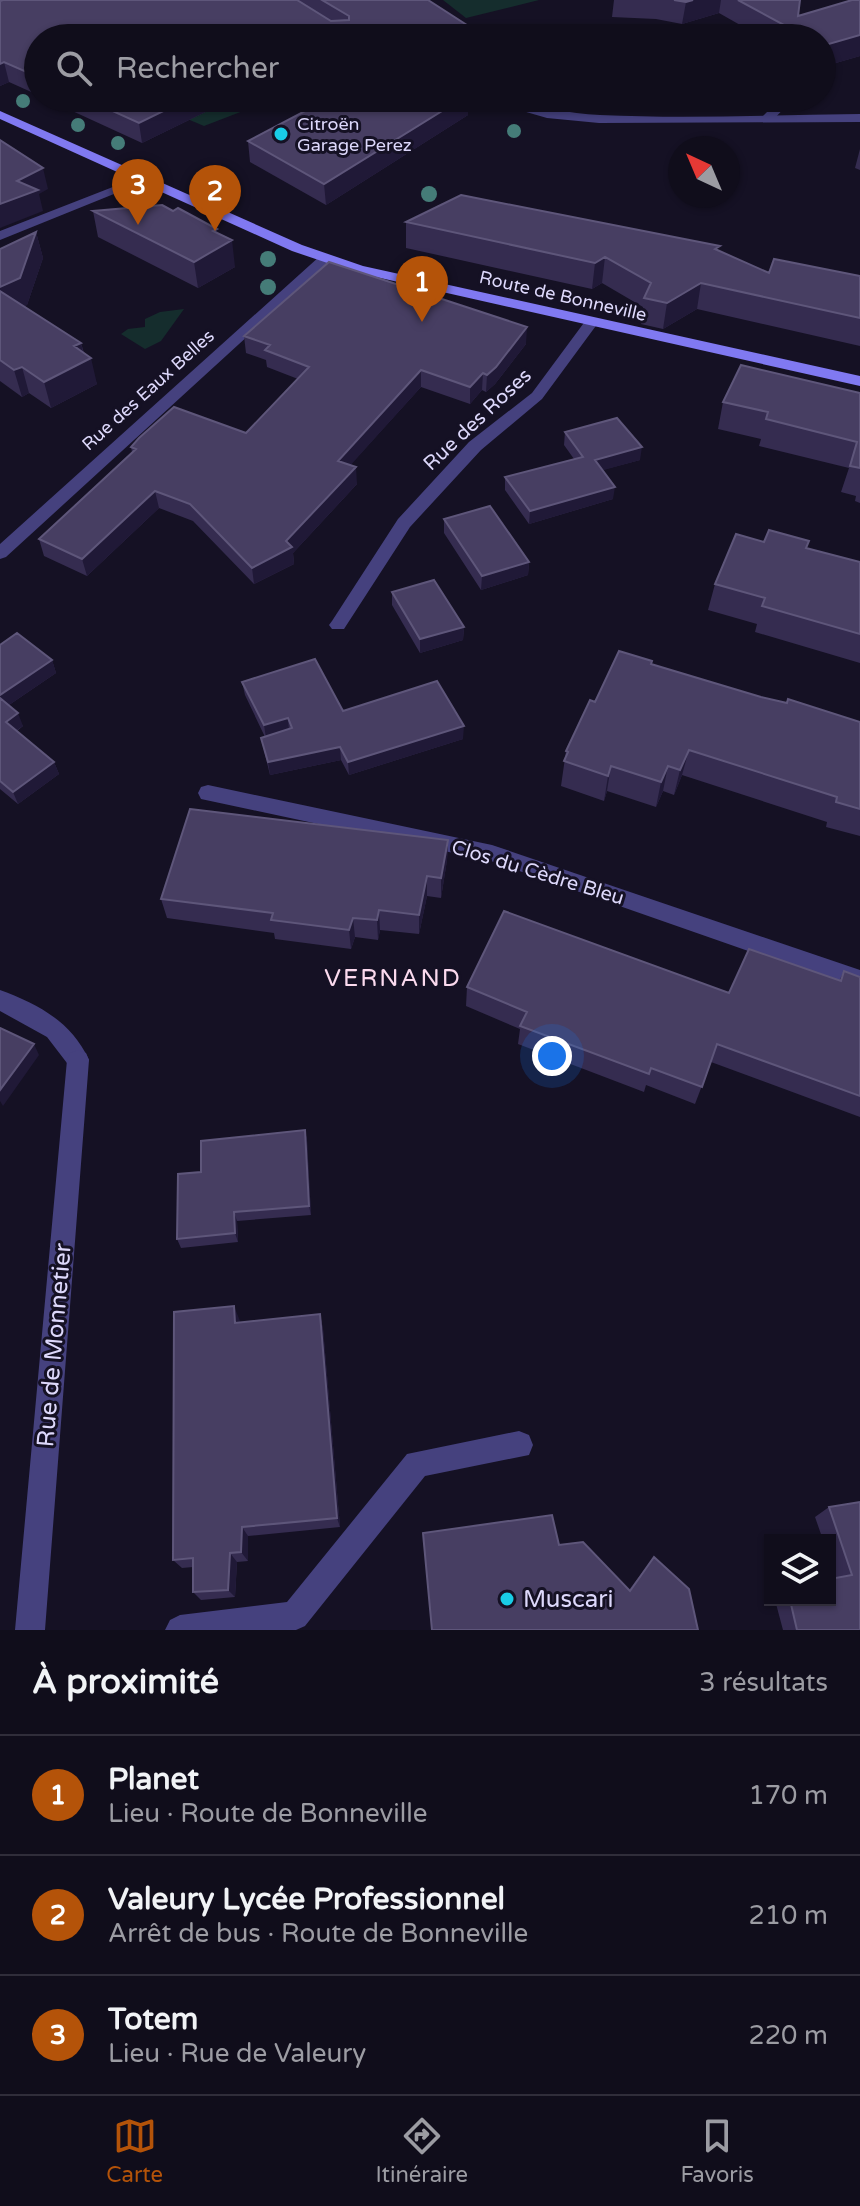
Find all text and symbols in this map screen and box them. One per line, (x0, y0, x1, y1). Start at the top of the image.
search box (24, 24, 836, 112)
icon: search (52, 46, 96, 90)
text: Rechercher (116, 50, 279, 87)
place label: Citroën Garage Perez (297, 113, 412, 156)
marker: Citroën Garage Perez (272, 125, 290, 143)
north arrow (668, 136, 740, 208)
pin: 3 (112, 159, 164, 225)
pin: 2 (189, 165, 241, 231)
pin: 1 (396, 256, 448, 322)
street label: Route de Bonneville (477, 266, 649, 326)
street label: Rue des Eaux Belles (77, 325, 219, 455)
street label: Rue des Roses (419, 364, 537, 476)
street label: Clos du Cèdre Bleu (448, 835, 627, 911)
district label: VERNAND (324, 964, 462, 993)
your location (532, 1036, 572, 1076)
street label: Rue de Monnetier (31, 1241, 78, 1448)
map controls (764, 1534, 836, 1606)
button: layers (764, 1534, 836, 1606)
place label: Muscari (523, 1585, 613, 1614)
marker: Muscari (498, 1590, 516, 1608)
text: À proximité (32, 1662, 219, 1703)
text: 3 résultats (699, 1667, 828, 1698)
text: Planet (108, 1761, 199, 1798)
text: 1 (50, 1780, 66, 1811)
text: 170 m (748, 1780, 828, 1811)
text: Lieu · Route de Bonneville (108, 1798, 427, 1829)
text: Valeury Lycée Professionnel (108, 1881, 505, 1918)
text: 2 (50, 1900, 66, 1931)
text: 210 m (748, 1900, 828, 1931)
text: Arrêt de bus · Route de Bonneville (108, 1918, 528, 1949)
text: Totem (108, 2001, 198, 2038)
text: 3 (50, 2020, 66, 2051)
text: 220 m (748, 2020, 828, 2051)
text: Lieu · Rue de Valeury (108, 2038, 366, 2069)
tab: Carte (106, 2114, 163, 2188)
tab: Itinéraire (376, 2114, 468, 2188)
tab: Favoris (681, 2114, 754, 2188)

